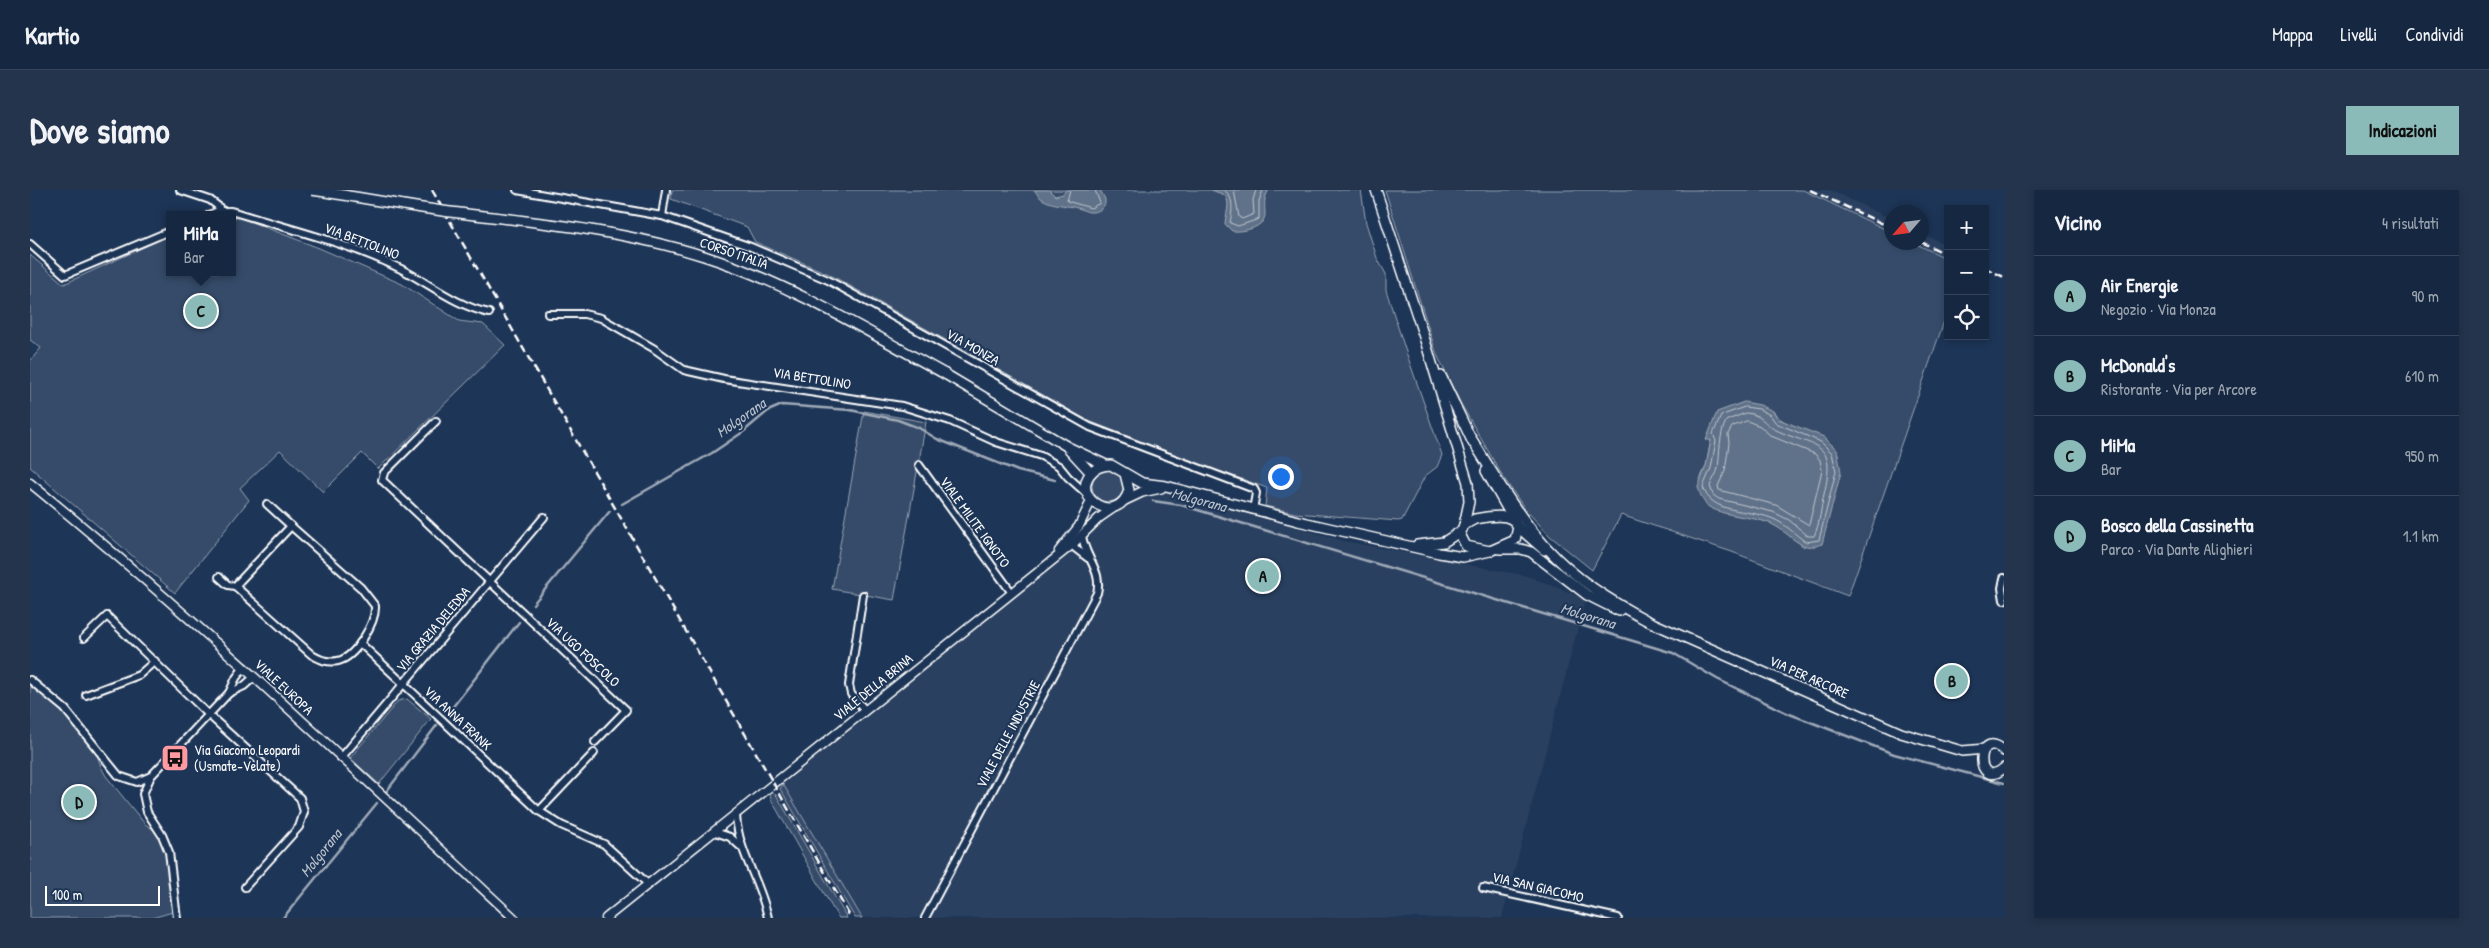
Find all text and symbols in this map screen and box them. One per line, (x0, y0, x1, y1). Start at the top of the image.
text: Kartio (25, 19, 80, 51)
text: Mappa (2272, 22, 2313, 47)
text: Livelli (2341, 22, 2377, 47)
text: Condividi (2405, 22, 2464, 47)
button: Indicazioni (2346, 106, 2459, 155)
text: Dove siamo (30, 107, 170, 154)
north arrow (1884, 205, 1929, 250)
map controls (1944, 205, 1989, 340)
button: + (1944, 205, 1989, 250)
text: Vicino (2054, 208, 2101, 237)
popup (166, 211, 236, 276)
text: 4 risultati (2382, 212, 2439, 234)
street label: VIA BETTOLINO (322, 217, 403, 264)
text: MiMa (184, 220, 218, 246)
street label: CORSO ITALIA (697, 232, 771, 273)
text: Bar (184, 246, 204, 268)
button: − (1944, 250, 1989, 295)
text: Air Energie (2101, 272, 2178, 298)
text: A (2066, 285, 2074, 307)
text: 90 m (2411, 285, 2439, 307)
pin: C (185, 292, 217, 330)
button: locate (1944, 295, 1989, 340)
text: Negozio · Via Monza (2101, 298, 2216, 320)
street label: VIA MONZA (943, 324, 1004, 370)
text: McDonald's (2101, 352, 2175, 378)
street label: VIA BETTOLINO (772, 362, 853, 393)
text: B (2066, 365, 2074, 387)
text: 610 m (2405, 365, 2439, 387)
text: Ristorante · Via per Arcore (2101, 378, 2257, 400)
water label: Molgorana (712, 392, 771, 442)
text: MiMa (2101, 432, 2135, 458)
text: C (2066, 445, 2074, 467)
text: 950 m (2405, 445, 2439, 467)
text: Bar (2101, 458, 2122, 480)
your location (1268, 464, 1294, 490)
street label: VIALE MILITE IGNOTO (936, 472, 1015, 571)
water label: Molgorana (1169, 482, 1231, 517)
text: Bosco della Cassinetta (2101, 512, 2253, 538)
text: D (2066, 525, 2074, 547)
text: 1.1 km (2403, 525, 2439, 547)
text: Parco · Via Dante Alighieri (2101, 538, 2253, 560)
pin: A (1247, 557, 1279, 595)
street label: VIA GRAZIA DELEDDA (391, 582, 474, 675)
water label: Molgorana (1558, 597, 1620, 634)
street label: VIA UGO FOSCOLO (542, 612, 625, 691)
street label: VIALE DELLA BRINA (829, 649, 916, 724)
street label: VIA PER ARCORE (1767, 651, 1852, 702)
street label: VIALE EUROPA (251, 654, 318, 719)
pin: B (1936, 662, 1968, 700)
street label: VIALE DELLE INDUSTRIE (971, 677, 1044, 791)
street label: VIA ANNA FRANK (420, 681, 497, 754)
place label: Via Giacomo Leopardi (Usmate-Velate) (194, 740, 300, 775)
bus stop icon: Via Giacomo Leopardi (Usmate-Velate) (160, 743, 190, 773)
pin: D (63, 783, 95, 821)
water label: Molgorana (295, 823, 348, 881)
street label: VIA SAN GIACOMO (1490, 867, 1586, 906)
scale bar (45, 883, 160, 906)
text: 100 m (52, 885, 82, 904)

